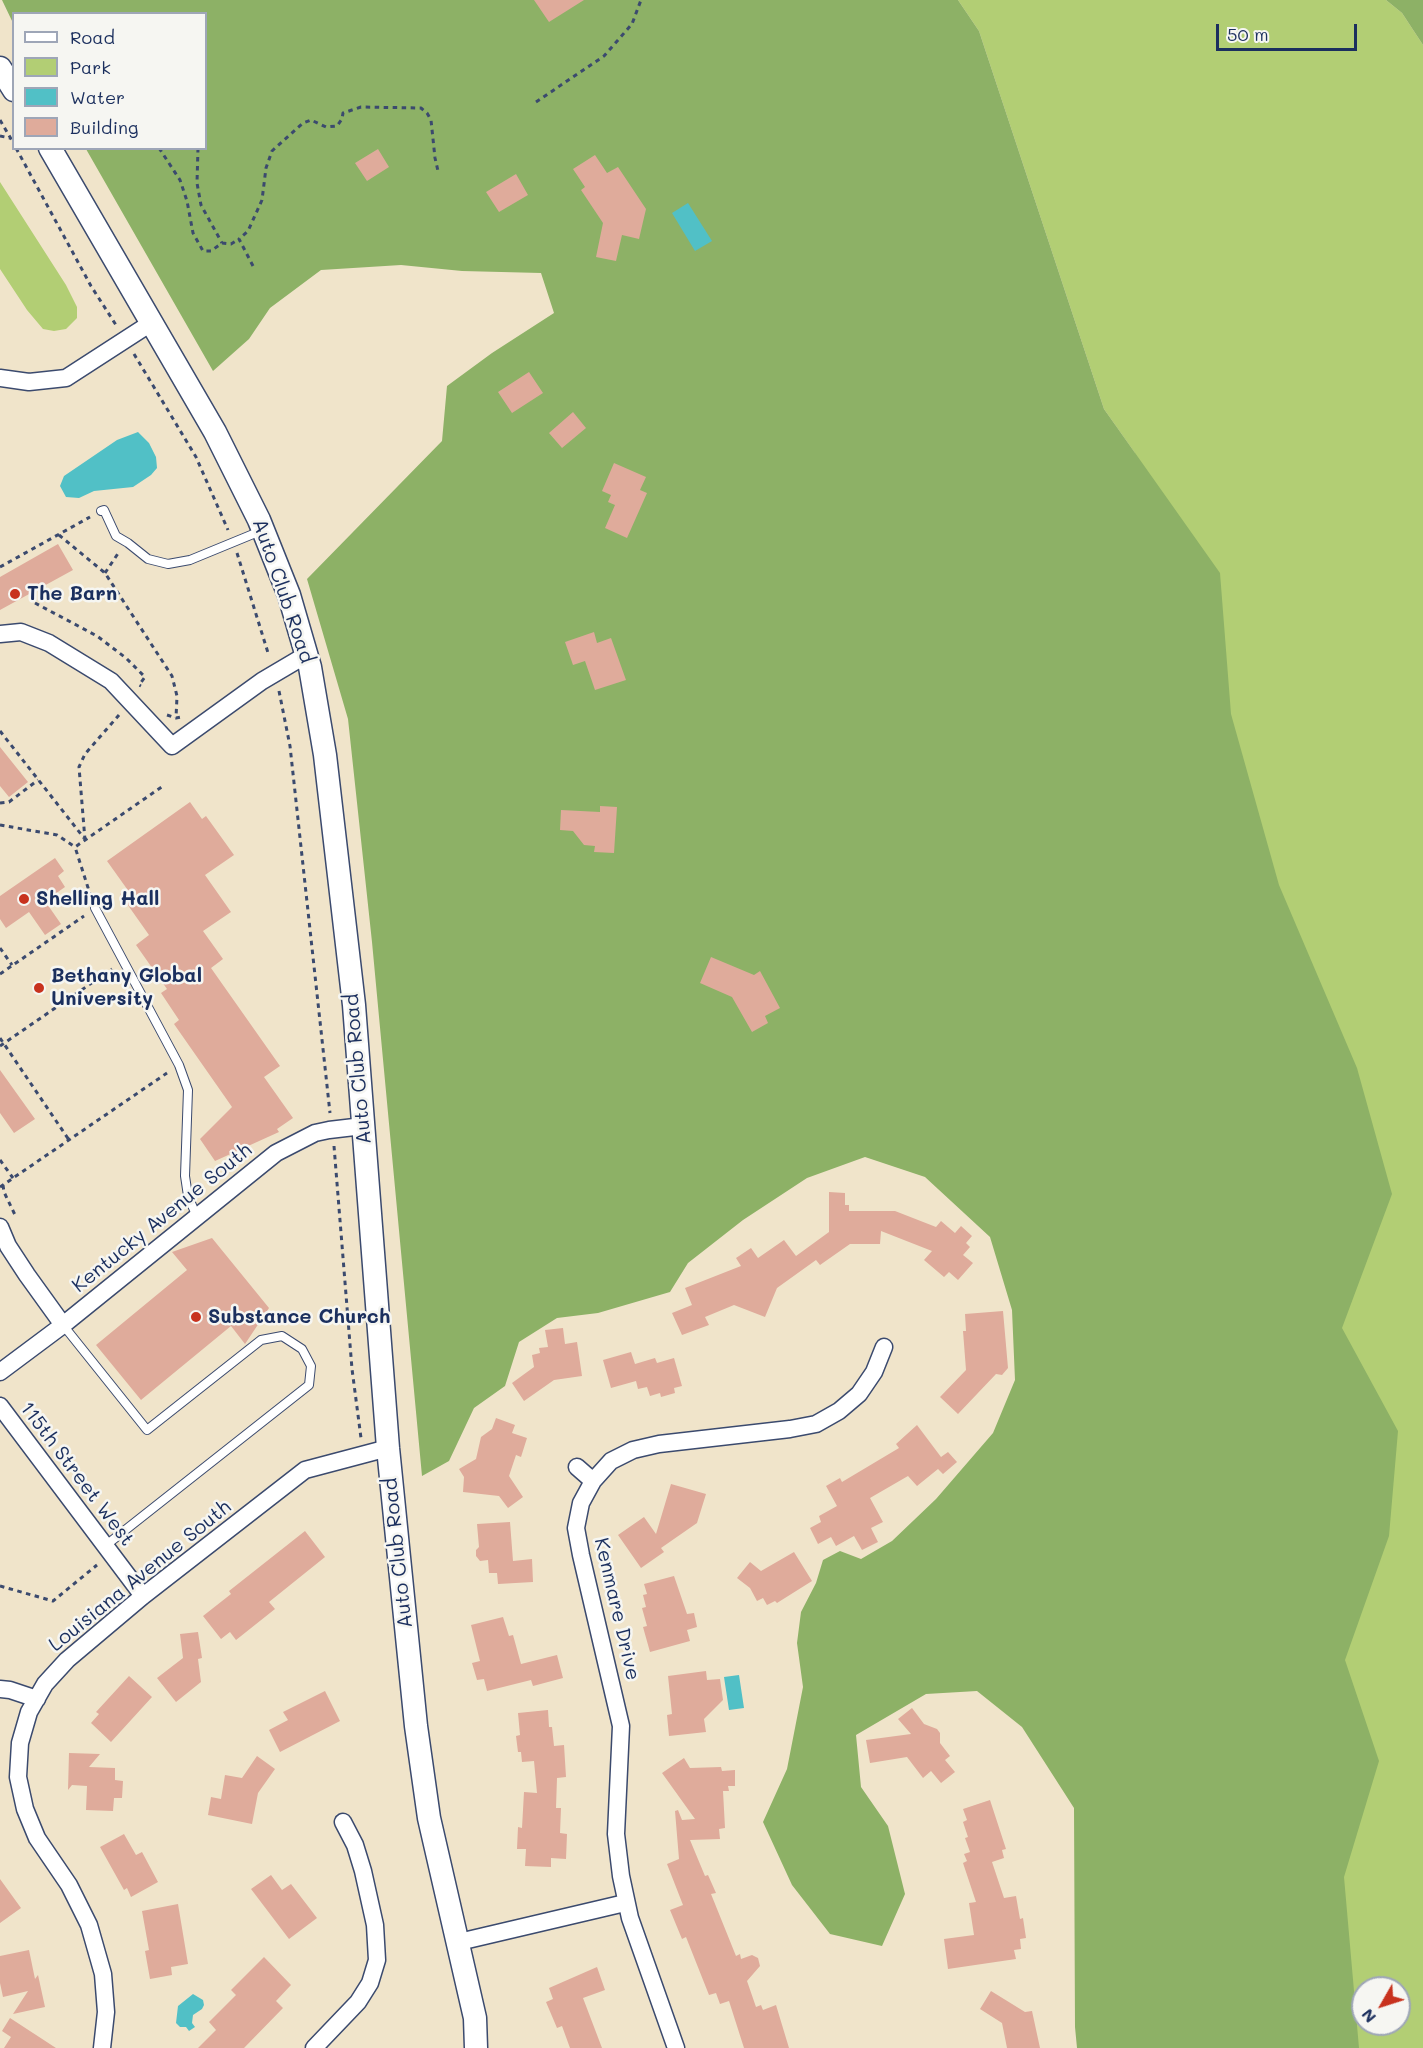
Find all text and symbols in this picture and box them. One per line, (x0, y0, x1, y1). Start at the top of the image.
legend (12, 12, 207, 150)
scale bar (1219, 12, 1360, 50)
text: 50 m (1227, 22, 1269, 46)
text: Road (70, 25, 115, 49)
text: Park (70, 55, 111, 79)
text: Water (70, 85, 125, 109)
text: Building (70, 115, 138, 139)
street label: Auto Club Road (247, 516, 319, 666)
place label: The Barn (27, 582, 117, 606)
marker: The Barn (8, 587, 22, 601)
place label: Shelling Hall (36, 887, 159, 911)
marker: Shelling Hall (17, 892, 31, 906)
place label: Bethany Global University (51, 964, 202, 1011)
marker: Bethany Global University (32, 981, 46, 995)
street label: Auto Club Road (339, 993, 377, 1145)
street label: Kentucky Avenue South (67, 1138, 257, 1298)
place label: Substance Church (208, 1305, 390, 1329)
marker: Substance Church (189, 1310, 203, 1324)
street label: 115th Street West (15, 1397, 139, 1551)
street label: Auto Club Road (378, 1477, 418, 1629)
street label: Louisiana Avenue South (44, 1495, 236, 1657)
street label: Kenmare Drive (589, 1535, 645, 1683)
north arrow (1351, 1976, 1411, 2036)
text: N (1356, 2005, 1380, 2028)

